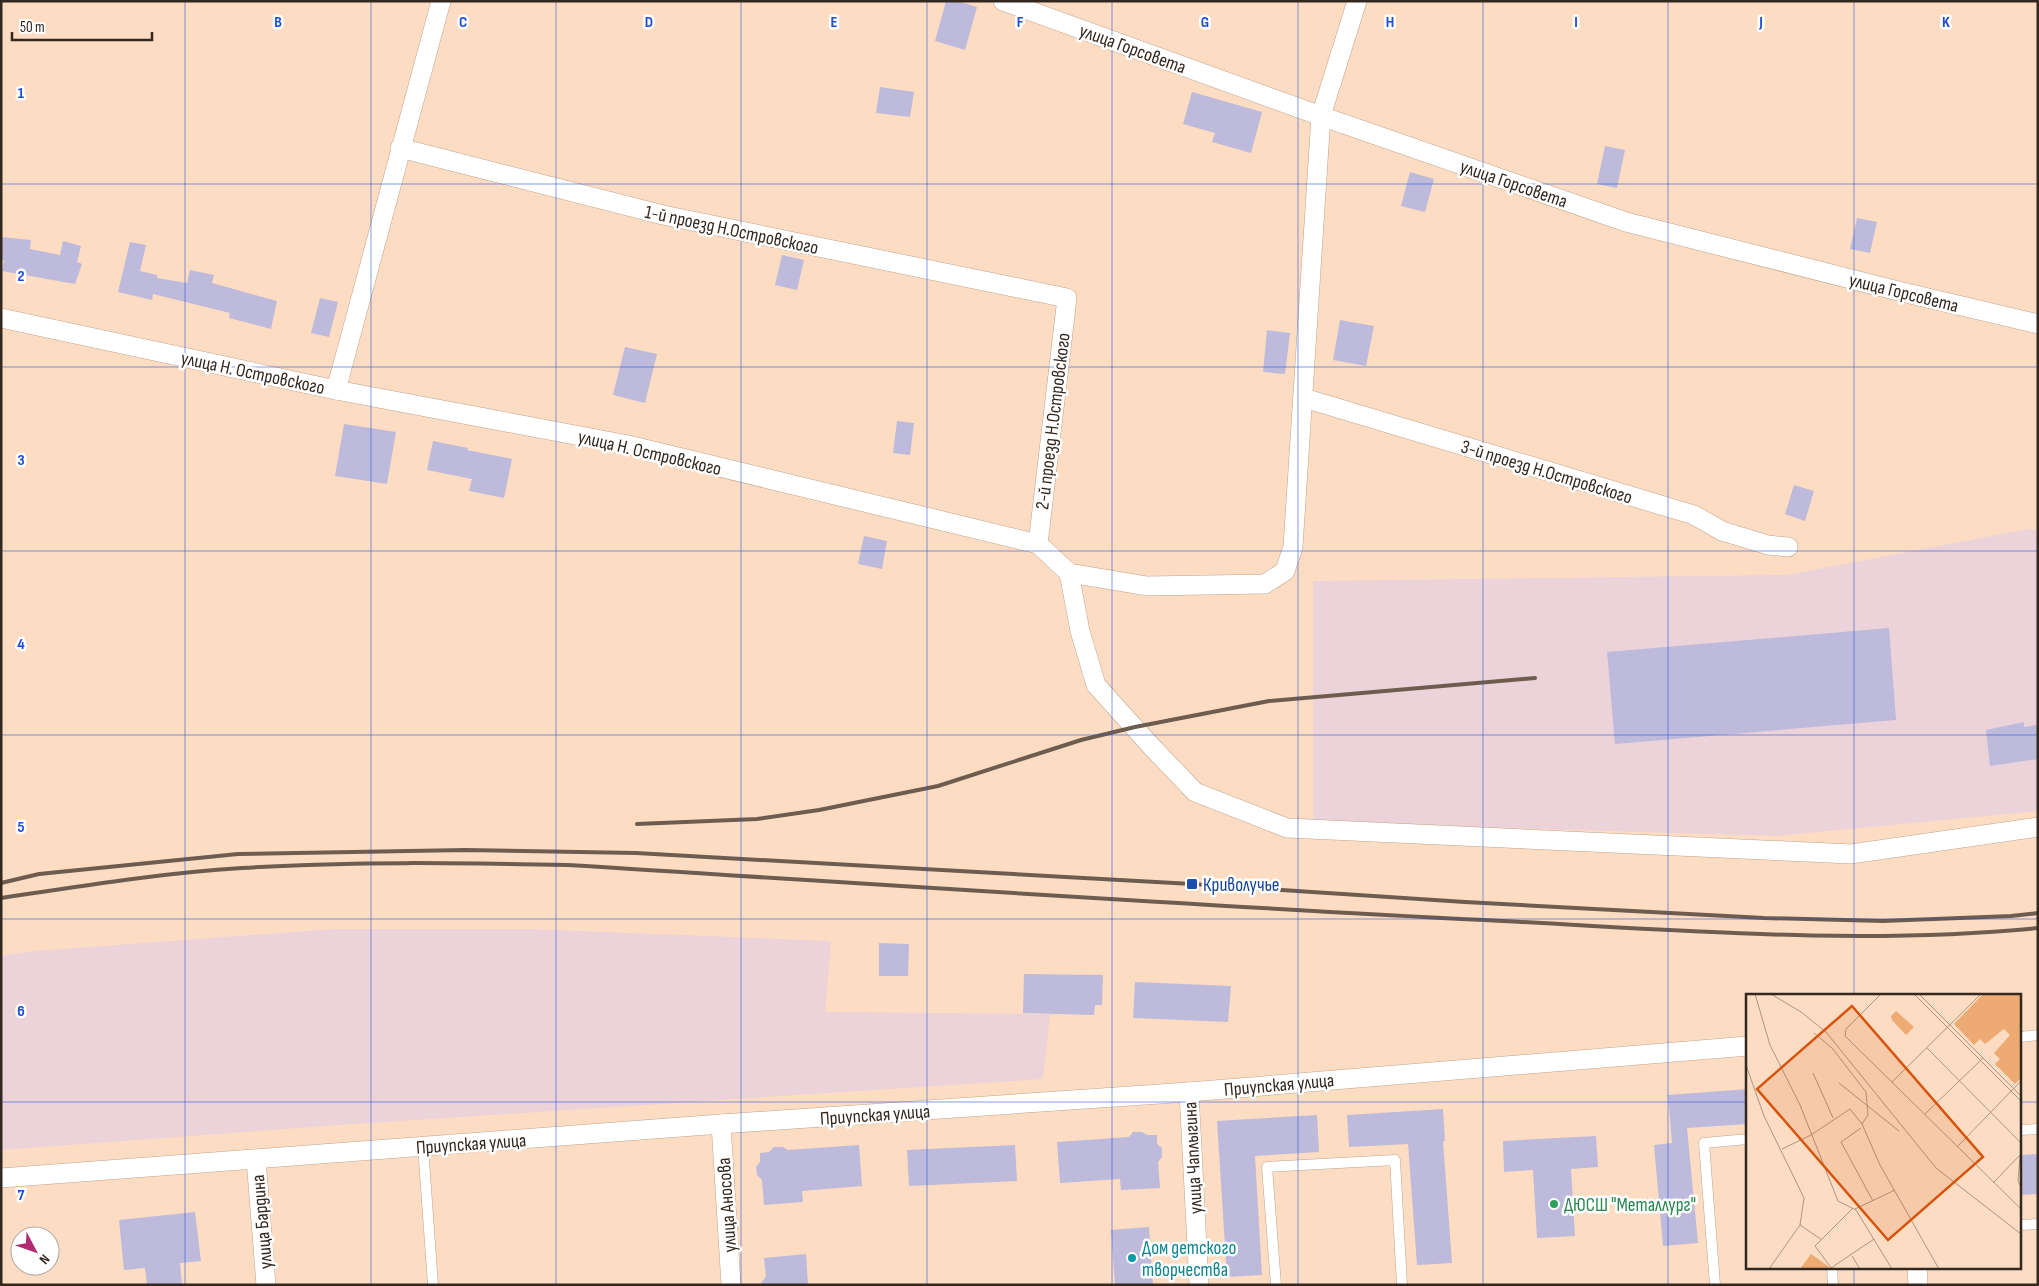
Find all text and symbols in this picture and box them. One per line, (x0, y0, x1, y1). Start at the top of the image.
scale bar (12, 10, 152, 42)
text: B (274, 13, 282, 32)
text: C (459, 13, 467, 32)
text: D (645, 13, 653, 32)
text: E (831, 13, 838, 32)
text: F (1017, 13, 1024, 32)
text: G (1201, 13, 1209, 32)
text: H (1386, 13, 1394, 32)
text: I (1574, 13, 1578, 32)
text: J (1758, 13, 1763, 32)
text: K (1942, 13, 1950, 32)
text: 50 m (20, 18, 45, 37)
street label: улица Горсовета (1076, 19, 1189, 79)
text: 1 (18, 84, 25, 103)
street label: улица Горсовета (1457, 155, 1570, 214)
street label: 1-й проезд Н.Островского (643, 201, 821, 260)
text: 2 (17, 267, 25, 286)
street label: улица Горсовета (1847, 269, 1961, 318)
street label: 2-й проезд Н.Островского (1031, 331, 1076, 511)
street label: улица Н. Островского (179, 347, 327, 400)
street label: улица Н. Островского (576, 426, 724, 481)
street label: 3-й проезд Н.Островского (1458, 435, 1635, 509)
text: 3 (17, 451, 25, 470)
text: 4 (17, 635, 25, 654)
text: 5 (17, 818, 25, 837)
place label: Криволучье (1203, 874, 1279, 897)
marker: Криволучье (1185, 877, 1199, 891)
inset map (1746, 994, 2022, 1268)
text: 6 (17, 1002, 25, 1021)
street label: Приупская улица (1223, 1069, 1335, 1102)
street label: Приупская улица (819, 1100, 931, 1131)
street label: улица Чаплыгина (1179, 1101, 1208, 1215)
street label: Приупская улица (415, 1129, 527, 1160)
street label: улица Аносова (713, 1157, 742, 1253)
street label: улица Бардина (247, 1174, 278, 1270)
text: 7 (18, 1186, 25, 1205)
place label: ДЮСШ "Металлург" (1564, 1194, 1696, 1217)
marker: ДЮСШ "Металлург" (1548, 1198, 1560, 1210)
north arrow (10, 1226, 60, 1276)
place label: Дом детского творчества (1142, 1237, 1236, 1282)
text: N (36, 1251, 53, 1268)
marker: Дом детского творчества (1126, 1252, 1138, 1264)

